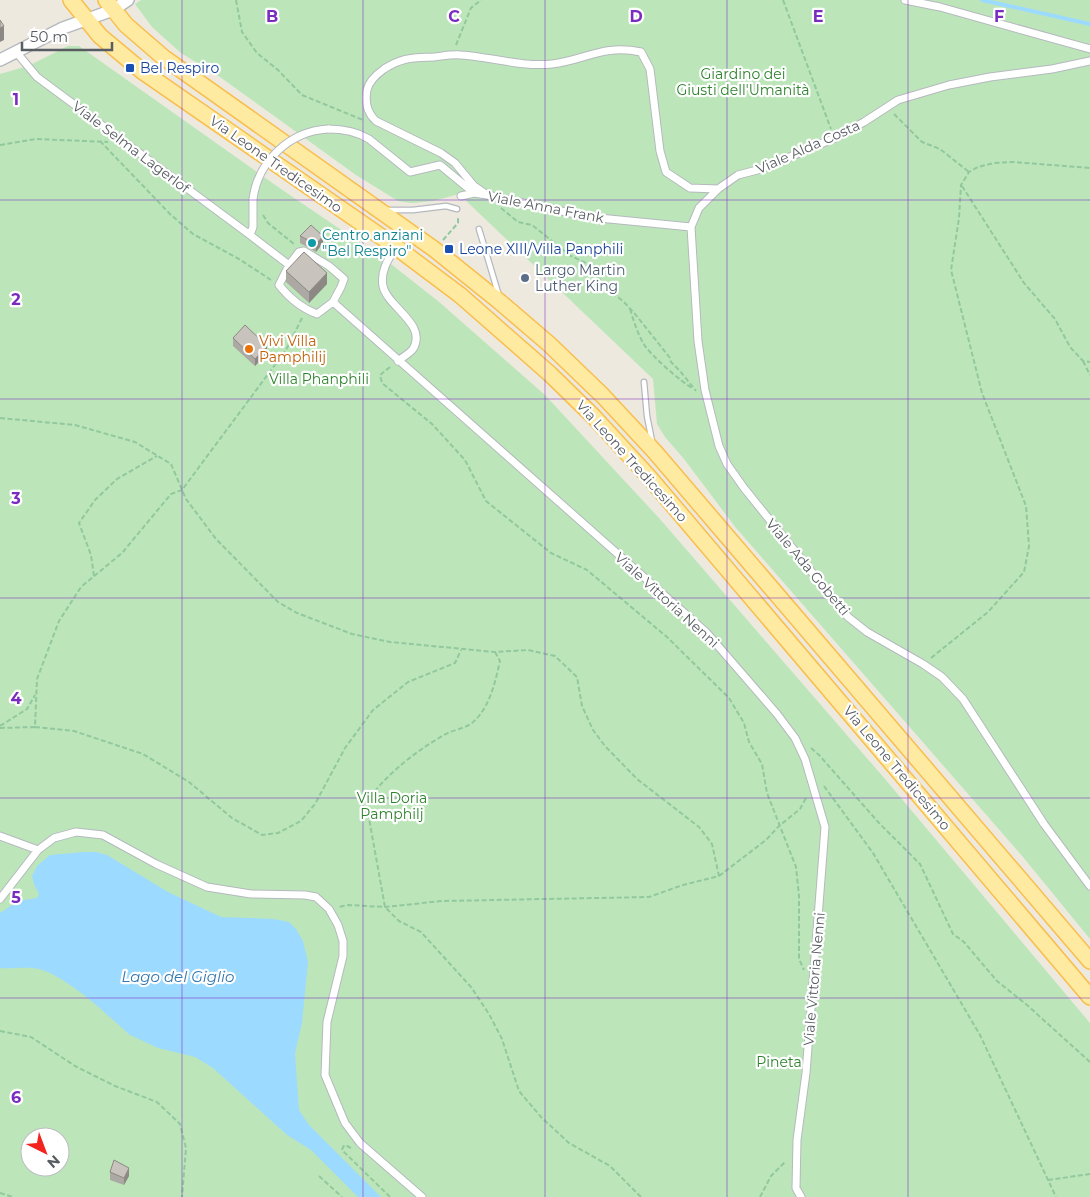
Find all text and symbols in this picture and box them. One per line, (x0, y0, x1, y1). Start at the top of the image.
text: B (266, 7, 278, 26)
text: C (448, 7, 460, 26)
text: D (629, 7, 643, 26)
text: E (813, 7, 823, 26)
text: F (994, 7, 1004, 26)
scale bar (22, 20, 112, 52)
text: 50 m (30, 27, 68, 46)
place label: Bel Respiro (140, 59, 220, 77)
marker: Bel Respiro (124, 62, 136, 74)
park label: Giardino dei Giusti dell'Umanità (676, 65, 810, 99)
text: 1 (13, 90, 19, 109)
street label: Viale Selma Lagerlof (69, 97, 194, 198)
street label: Via Leone Tredicesimo (206, 111, 346, 217)
street label: Viale Alda Costa (753, 116, 863, 178)
street label: Viale Anna Frank (486, 187, 606, 227)
place label: Centro anziani "Bel Respiro" (322, 226, 423, 260)
marker: Centro anziani "Bel Respiro" (306, 237, 318, 249)
place label: Leone XIII/Villa Panphili (459, 240, 623, 258)
marker: Leone XIII/Villa Panphili (443, 243, 455, 255)
place label: Largo Martin Luther King (535, 261, 625, 295)
marker: Largo Martin Luther King (519, 272, 531, 284)
text: 2 (11, 290, 21, 309)
place label: Vivi Villa Pamphilij (259, 332, 326, 366)
marker: Vivi Villa Pamphilij (243, 343, 255, 355)
park label: Villa Phanphili (269, 370, 369, 388)
street label: Via Leone Tredicesimo (573, 396, 692, 526)
text: 3 (10, 489, 21, 508)
street label: Viale Ada Gobetti (762, 515, 854, 619)
street label: Viale Vittoria Nenni (611, 548, 723, 652)
text: 4 (10, 689, 22, 708)
street label: Via Leone Tredicesimo (839, 702, 955, 834)
park label: Villa Doria Pamphilj (357, 789, 427, 823)
text: 5 (11, 888, 21, 907)
street label: Viale Vittoria Nenni (799, 911, 829, 1047)
water label: Lago del Giglio (121, 967, 235, 986)
park label: Pineta (756, 1053, 802, 1071)
text: 6 (11, 1088, 21, 1107)
north arrow (20, 1127, 70, 1177)
text: N (43, 1151, 64, 1172)

